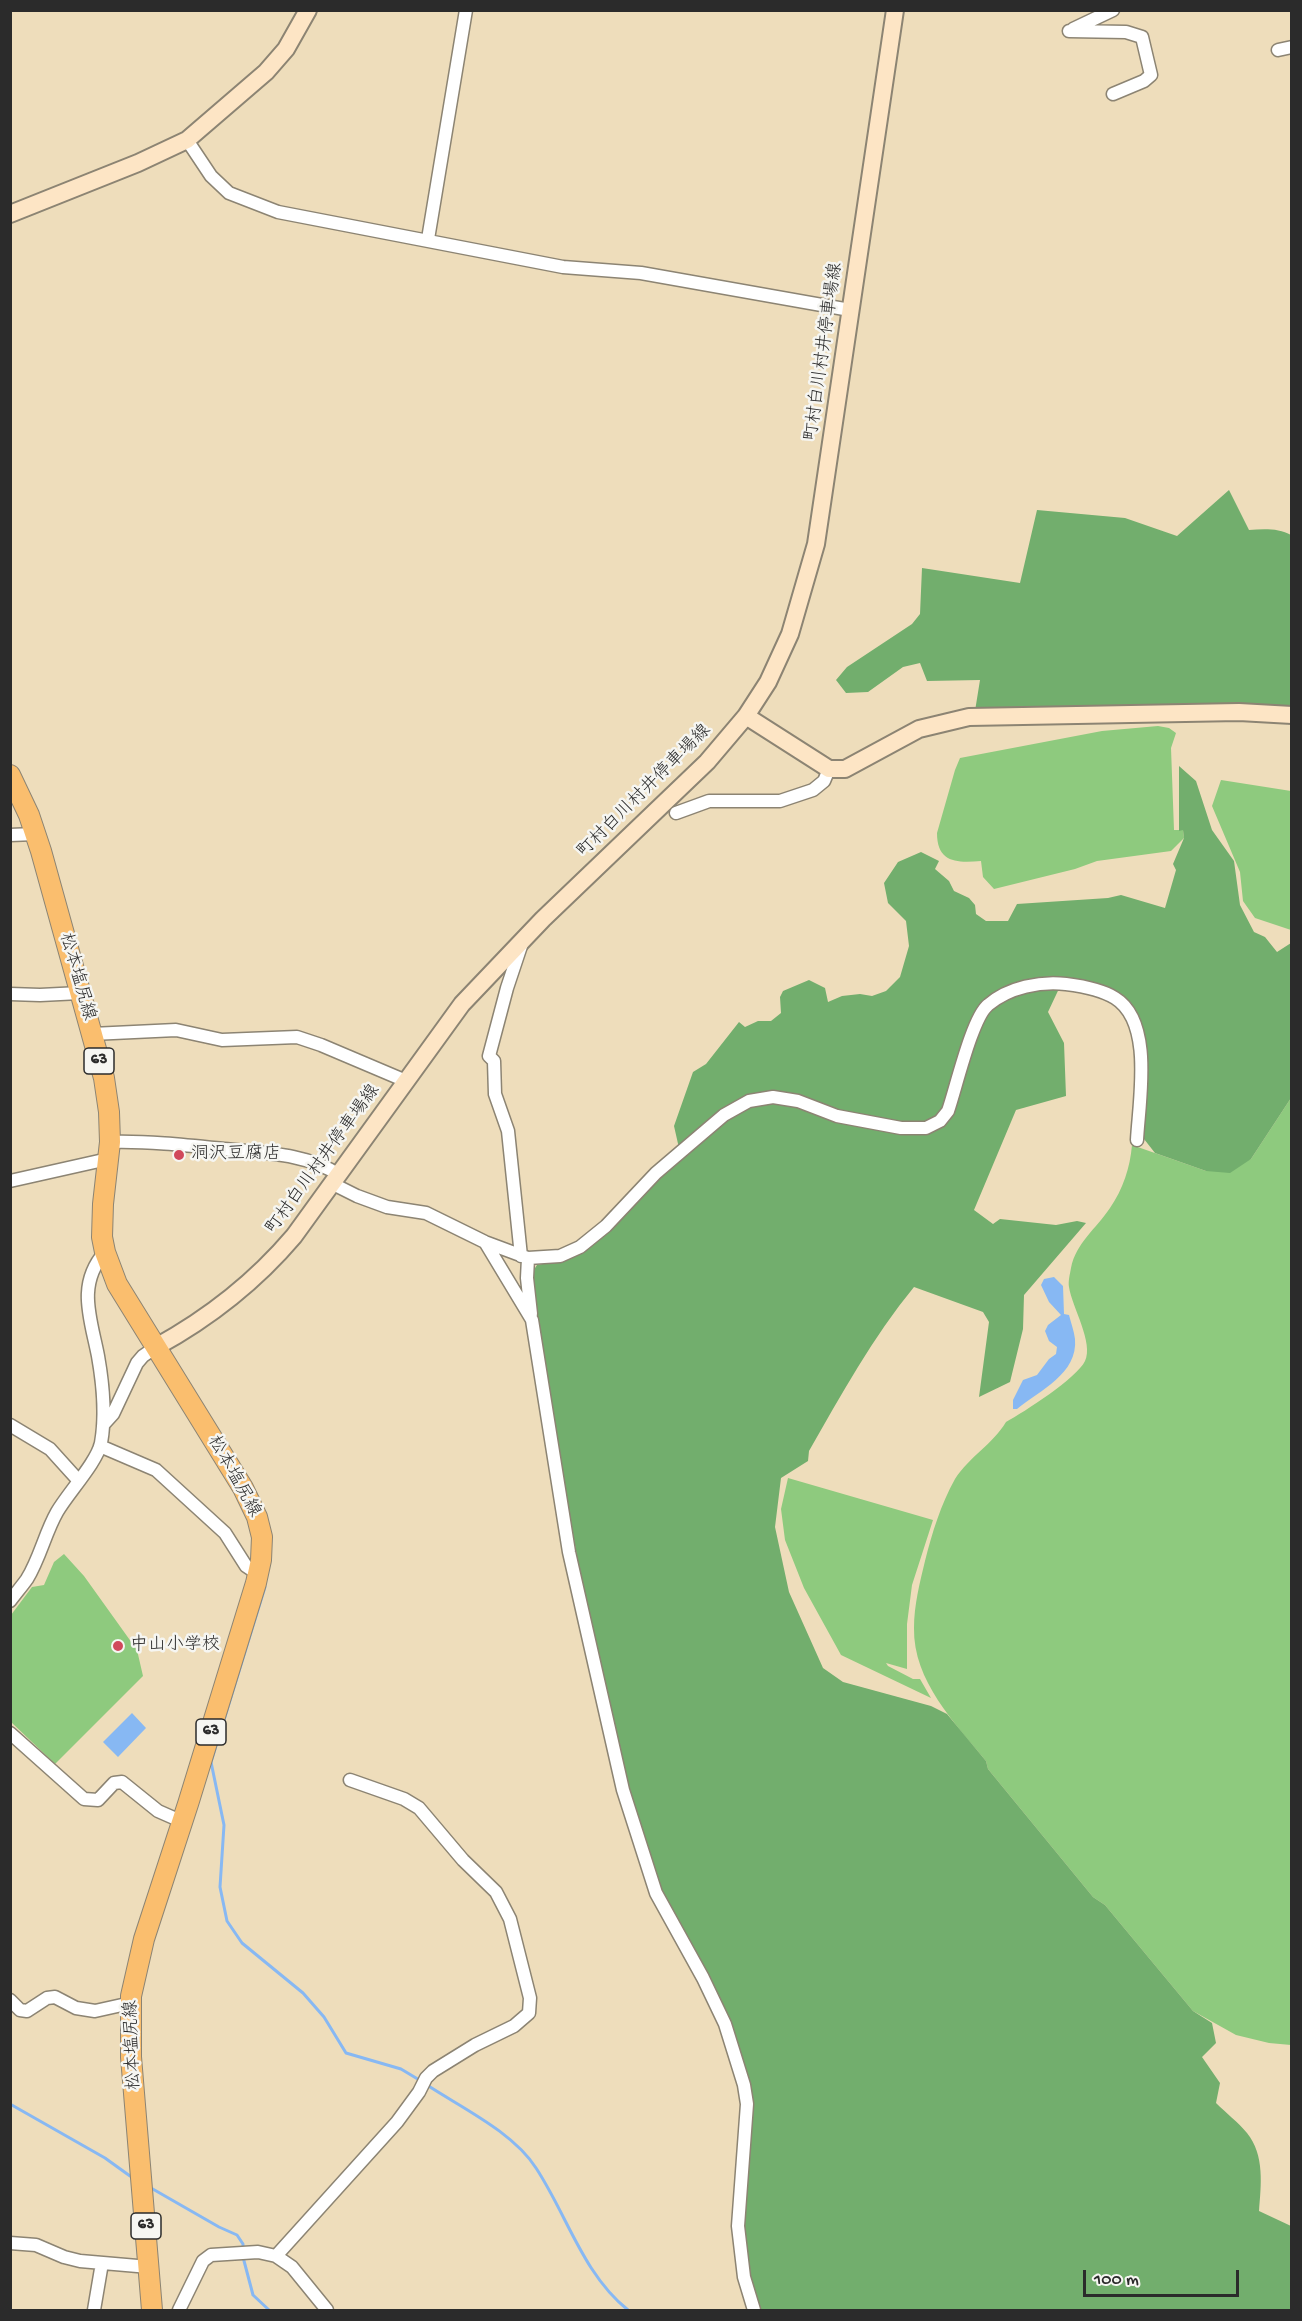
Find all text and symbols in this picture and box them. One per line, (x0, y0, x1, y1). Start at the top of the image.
street label: 町村白川村井停車場線 (802, 261, 848, 443)
street label: 町村白川村井停車場線 (574, 721, 716, 863)
street label: 松本塩尻線 (53, 931, 99, 1023)
road number: 63 (84, 1048, 114, 1074)
street label: 町村白川村井停車場線 (262, 1081, 386, 1239)
place label: 洞沢豆腐店 (191, 1144, 281, 1166)
marker: 洞沢豆腐店 (172, 1148, 186, 1162)
street label: 松本塩尻線 (202, 1432, 264, 1522)
place label: 中山小学校 (130, 1635, 220, 1657)
marker: 中山小学校 (111, 1639, 125, 1653)
road number: 63 (196, 1719, 226, 1745)
street label: 松本塩尻線 (122, 2000, 146, 2090)
road number: 63 (131, 2213, 161, 2239)
scale bar (1086, 2258, 1242, 2296)
text: 100 m (1094, 2270, 1139, 2291)

